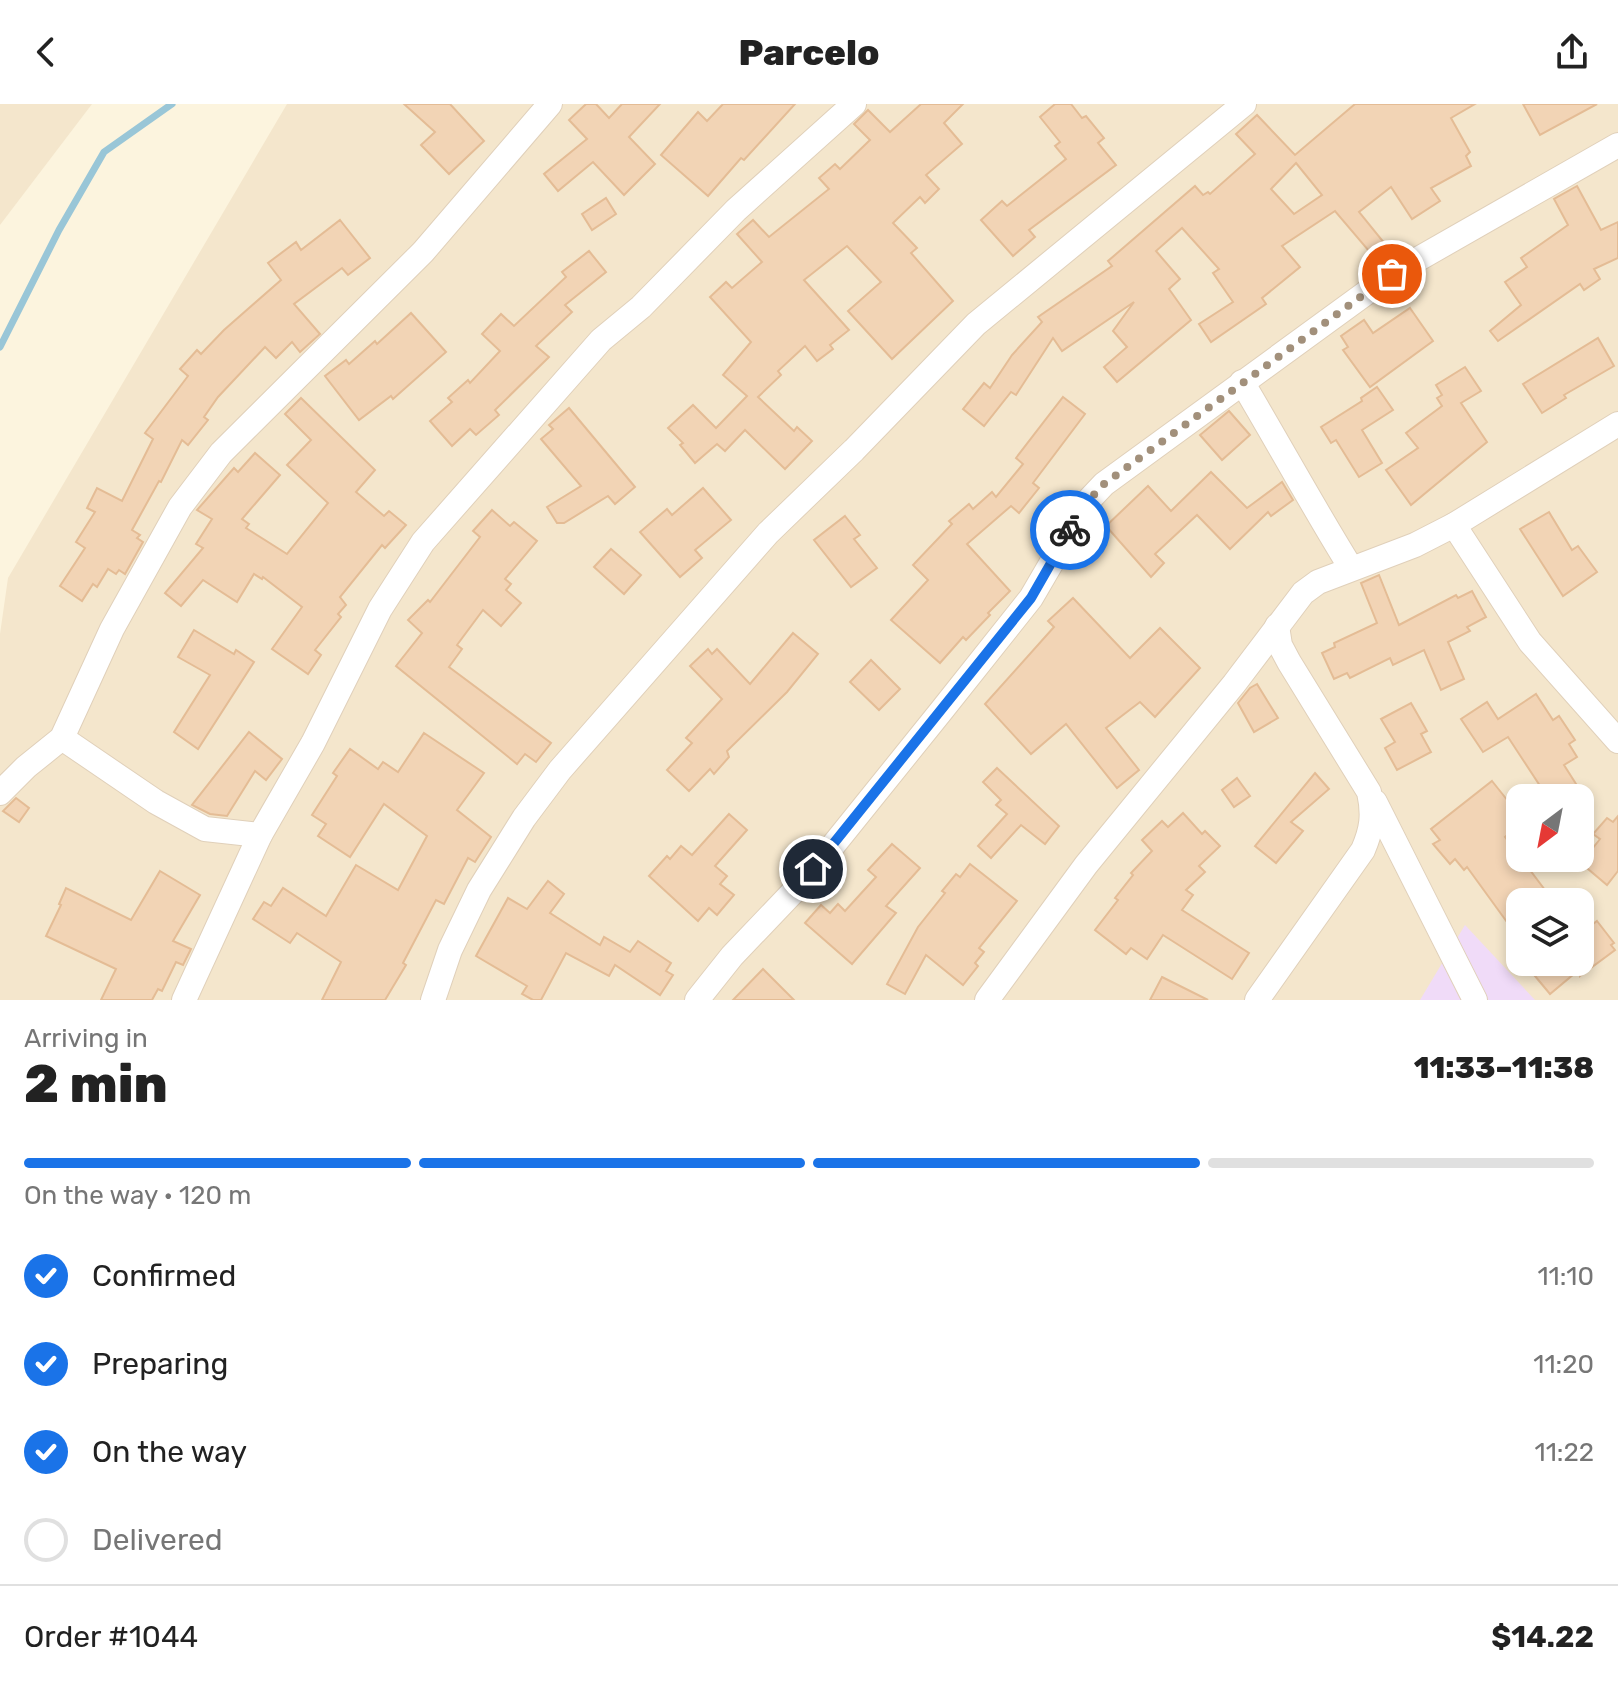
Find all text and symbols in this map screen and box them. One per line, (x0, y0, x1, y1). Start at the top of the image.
icon: back (24, 30, 68, 74)
icon: share (1550, 30, 1594, 74)
text: Parcelo (739, 31, 879, 74)
pin (1358, 240, 1426, 308)
icon: bag (1370, 252, 1414, 296)
courier (1030, 490, 1110, 570)
icon: bike (1048, 508, 1092, 552)
north arrow (1506, 784, 1594, 872)
map controls (1506, 784, 1594, 976)
pin (779, 835, 847, 903)
icon: home (791, 847, 835, 891)
button: layers (1506, 888, 1594, 976)
text: Arriving in (24, 1023, 148, 1054)
text: 11:33–11:38 (1414, 1050, 1594, 1086)
text: 2 min (24, 1053, 168, 1115)
text: On the way · 120 m (24, 1180, 251, 1211)
icon: check (24, 1254, 68, 1298)
text: Confirmed (92, 1258, 236, 1294)
text: 11:10 (1537, 1261, 1594, 1292)
icon: check (24, 1342, 68, 1386)
text: Preparing (92, 1346, 228, 1382)
text: 11:20 (1533, 1349, 1594, 1380)
icon: check (24, 1430, 68, 1474)
text: On the way (92, 1434, 247, 1470)
text: 11:22 (1535, 1437, 1594, 1468)
text: Delivered (92, 1522, 223, 1558)
text: Order #1044 (24, 1619, 198, 1655)
text: $14.22 (1491, 1619, 1594, 1655)

